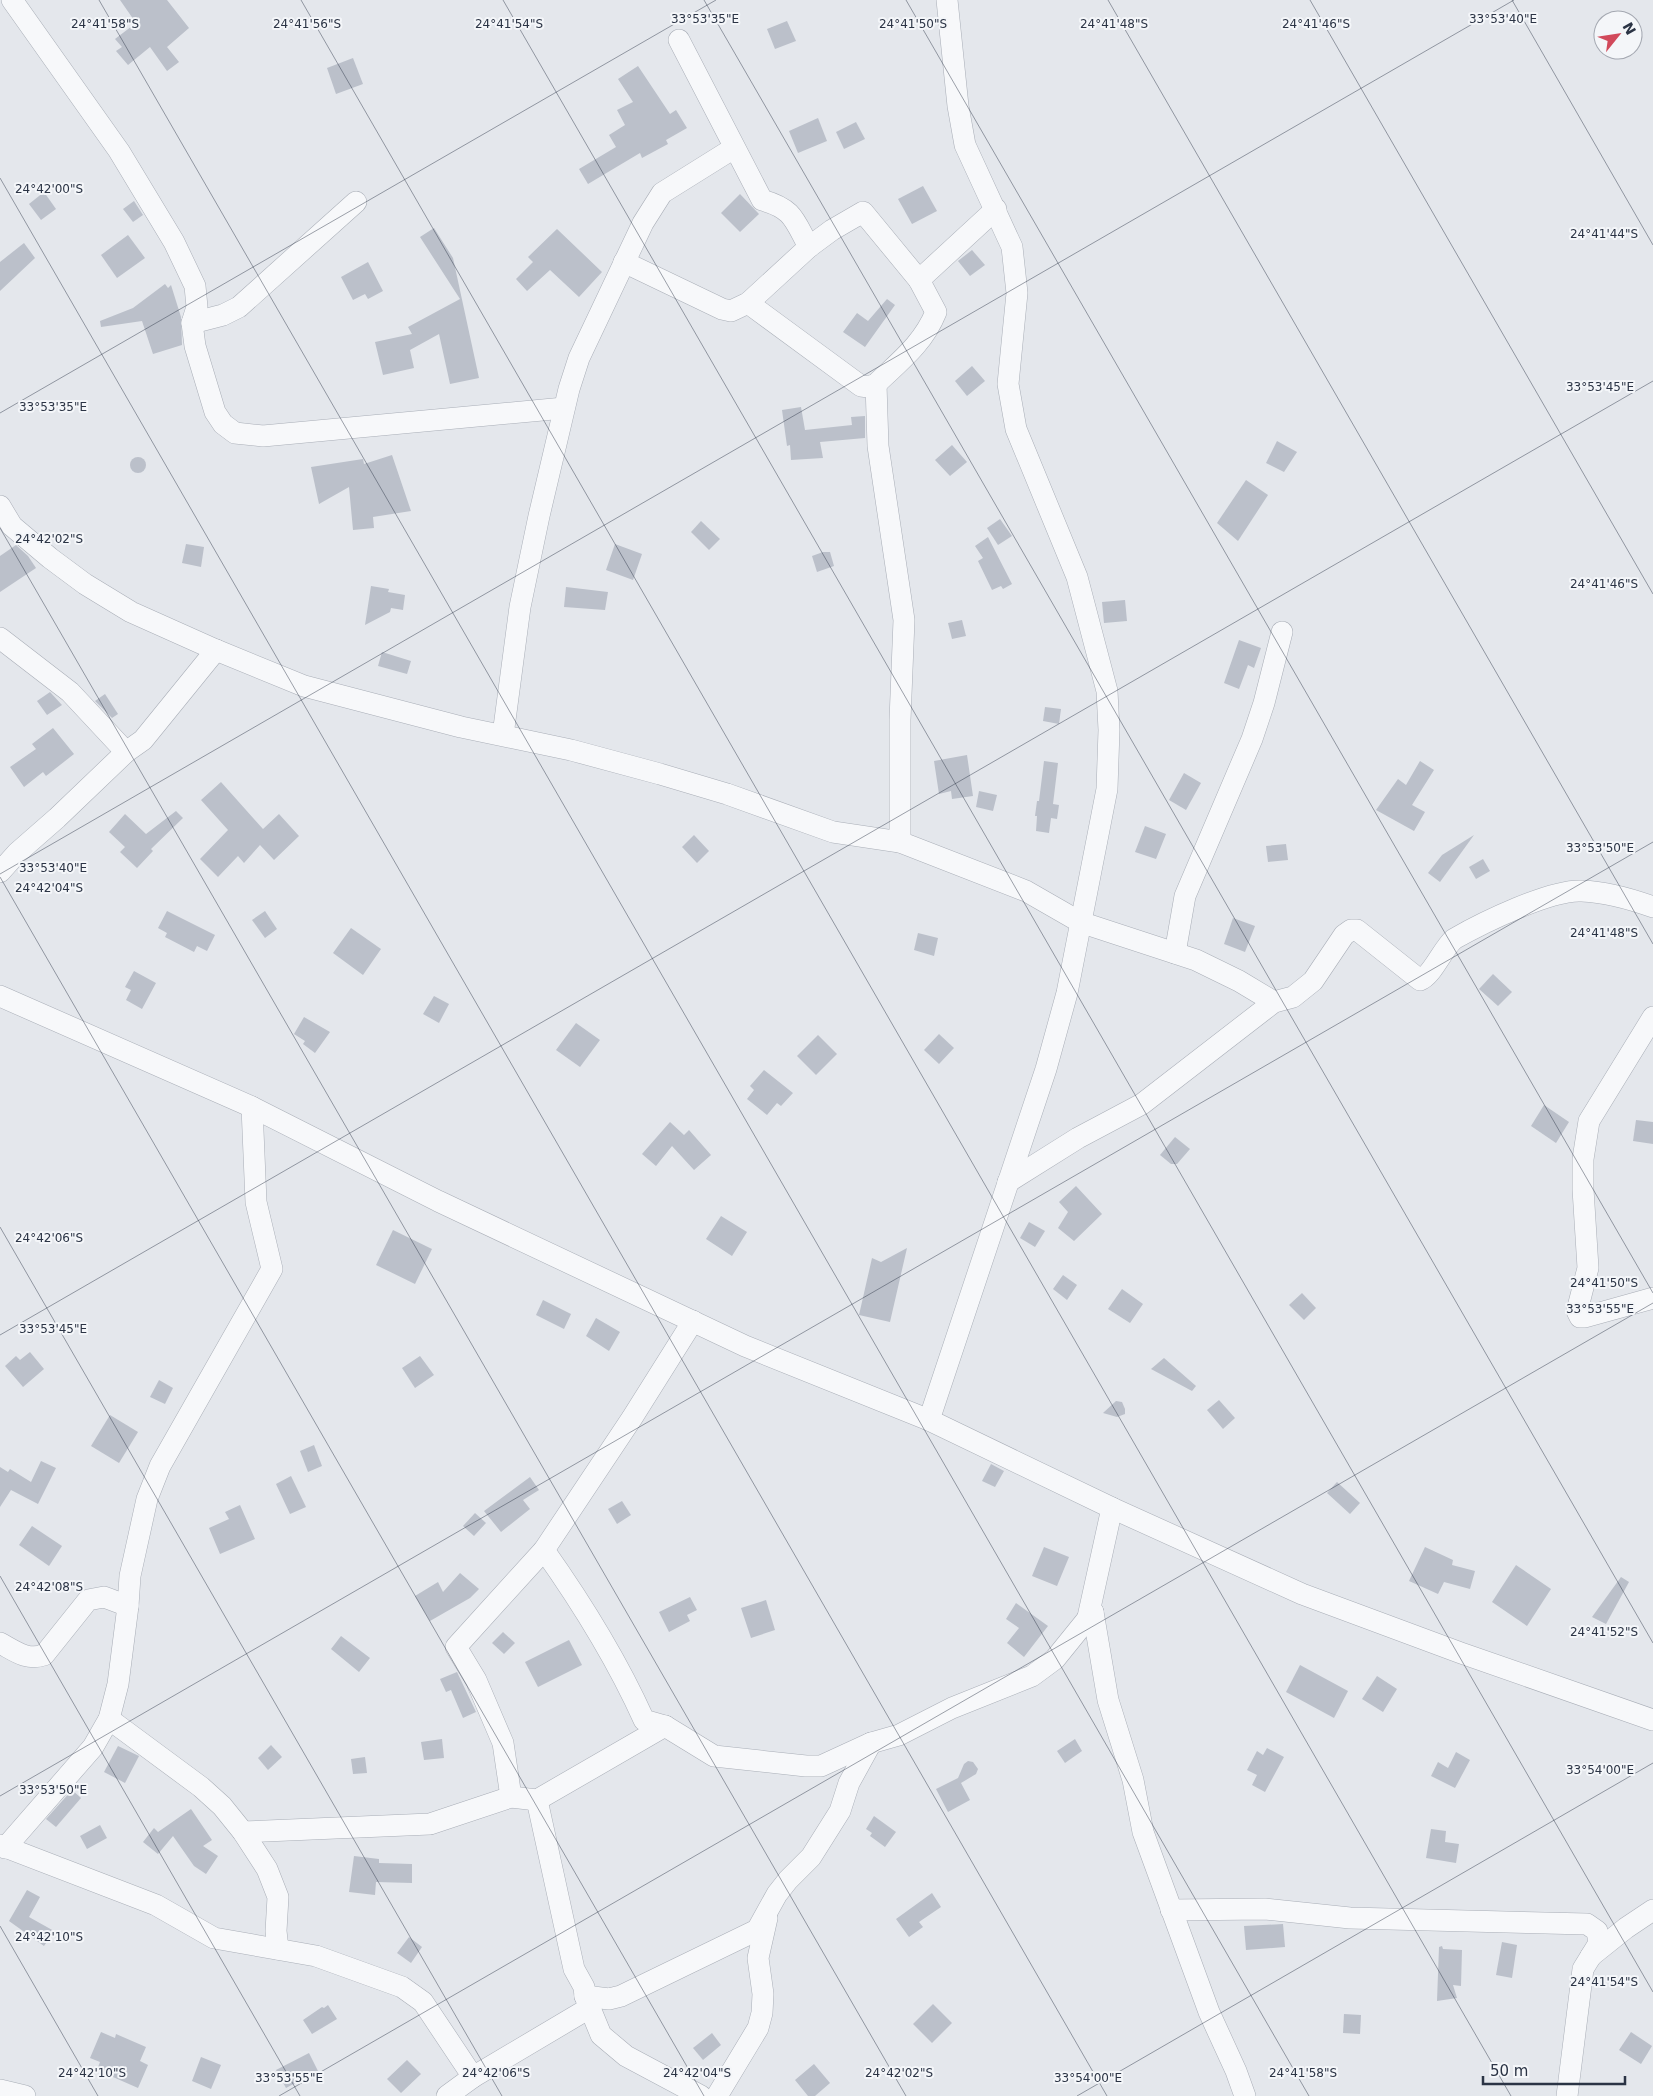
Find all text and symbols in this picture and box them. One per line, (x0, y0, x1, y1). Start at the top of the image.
north arrow (1593, 10, 1643, 60)
text: 33°53'35"E (671, 12, 739, 26)
text: 33°53'40"E (1469, 12, 1537, 26)
text: 24°41'58"S (71, 17, 139, 31)
text: 24°41'56"S (273, 17, 341, 31)
text: 24°41'54"S (475, 17, 543, 31)
text: 24°41'50"S (879, 17, 947, 31)
text: 24°41'48"S (1080, 17, 1148, 31)
text: 24°41'46"S (1282, 17, 1350, 31)
text: N (1619, 19, 1639, 38)
text: 24°42'00"S (15, 182, 83, 196)
text: 24°41'44"S (1570, 227, 1638, 241)
text: 33°53'45"E (1566, 380, 1634, 394)
text: 33°53'35"E (19, 400, 87, 414)
text: 24°42'02"S (15, 532, 83, 546)
text: 24°41'46"S (1570, 577, 1638, 591)
text: 33°53'50"E (1566, 841, 1634, 855)
text: 33°53'40"E (19, 861, 87, 875)
text: 24°42'04"S (15, 881, 83, 895)
text: 24°41'48"S (1570, 926, 1638, 940)
text: 24°42'06"S (15, 1231, 83, 1245)
text: 24°41'50"S (1570, 1276, 1638, 1290)
text: 33°53'55"E (1566, 1302, 1634, 1316)
text: 33°53'45"E (19, 1322, 87, 1336)
text: 24°42'08"S (15, 1580, 83, 1594)
text: 24°41'52"S (1570, 1625, 1638, 1639)
text: 33°54'00"E (1566, 1763, 1634, 1777)
text: 33°53'50"E (19, 1783, 87, 1797)
text: 24°42'10"S (15, 1930, 83, 1944)
text: 24°41'54"S (1570, 1975, 1638, 1989)
scale bar (1483, 2054, 1626, 2086)
text: 50 m (1490, 2062, 1528, 2080)
text: 24°42'10"S (58, 2066, 126, 2080)
text: 24°42'06"S (462, 2066, 530, 2080)
text: 24°42'04"S (663, 2066, 731, 2080)
text: 24°42'02"S (865, 2066, 933, 2080)
text: 24°41'58"S (1269, 2066, 1337, 2080)
text: 33°53'55"E (255, 2071, 323, 2085)
text: 33°54'00"E (1054, 2071, 1122, 2085)

